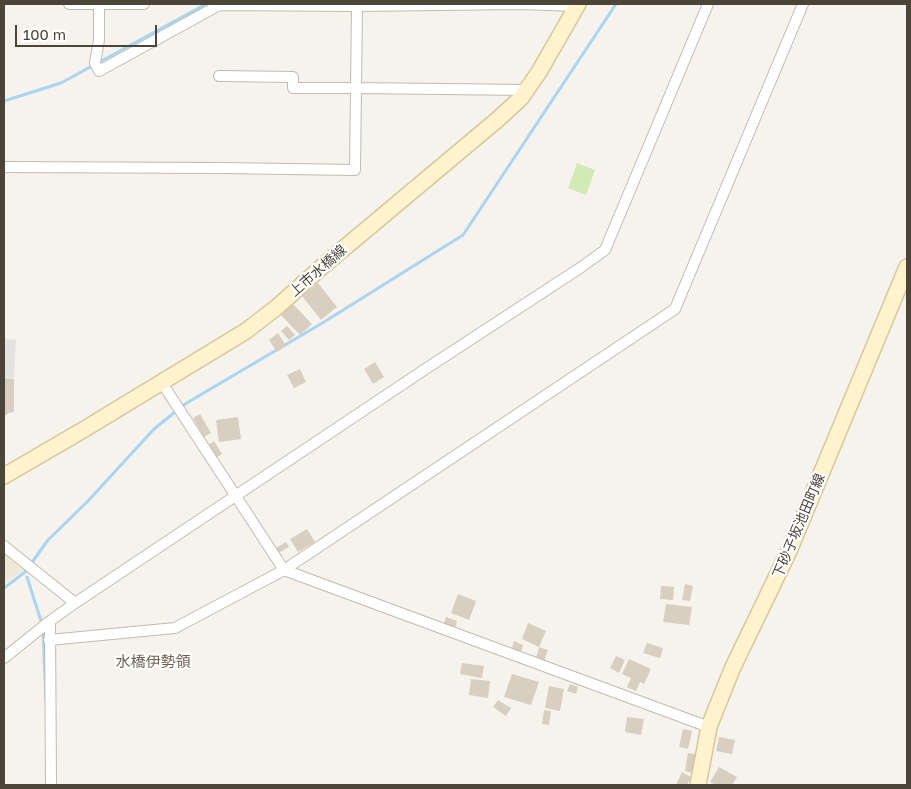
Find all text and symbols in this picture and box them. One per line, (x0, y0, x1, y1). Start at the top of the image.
scale bar (18, 15, 160, 47)
text: 100 m (23, 25, 66, 43)
street label: 上市水橋線 (286, 242, 350, 300)
street label: 下砂子坂池田町線 (769, 471, 829, 581)
district label: 水橋伊勢領 (116, 653, 190, 671)

